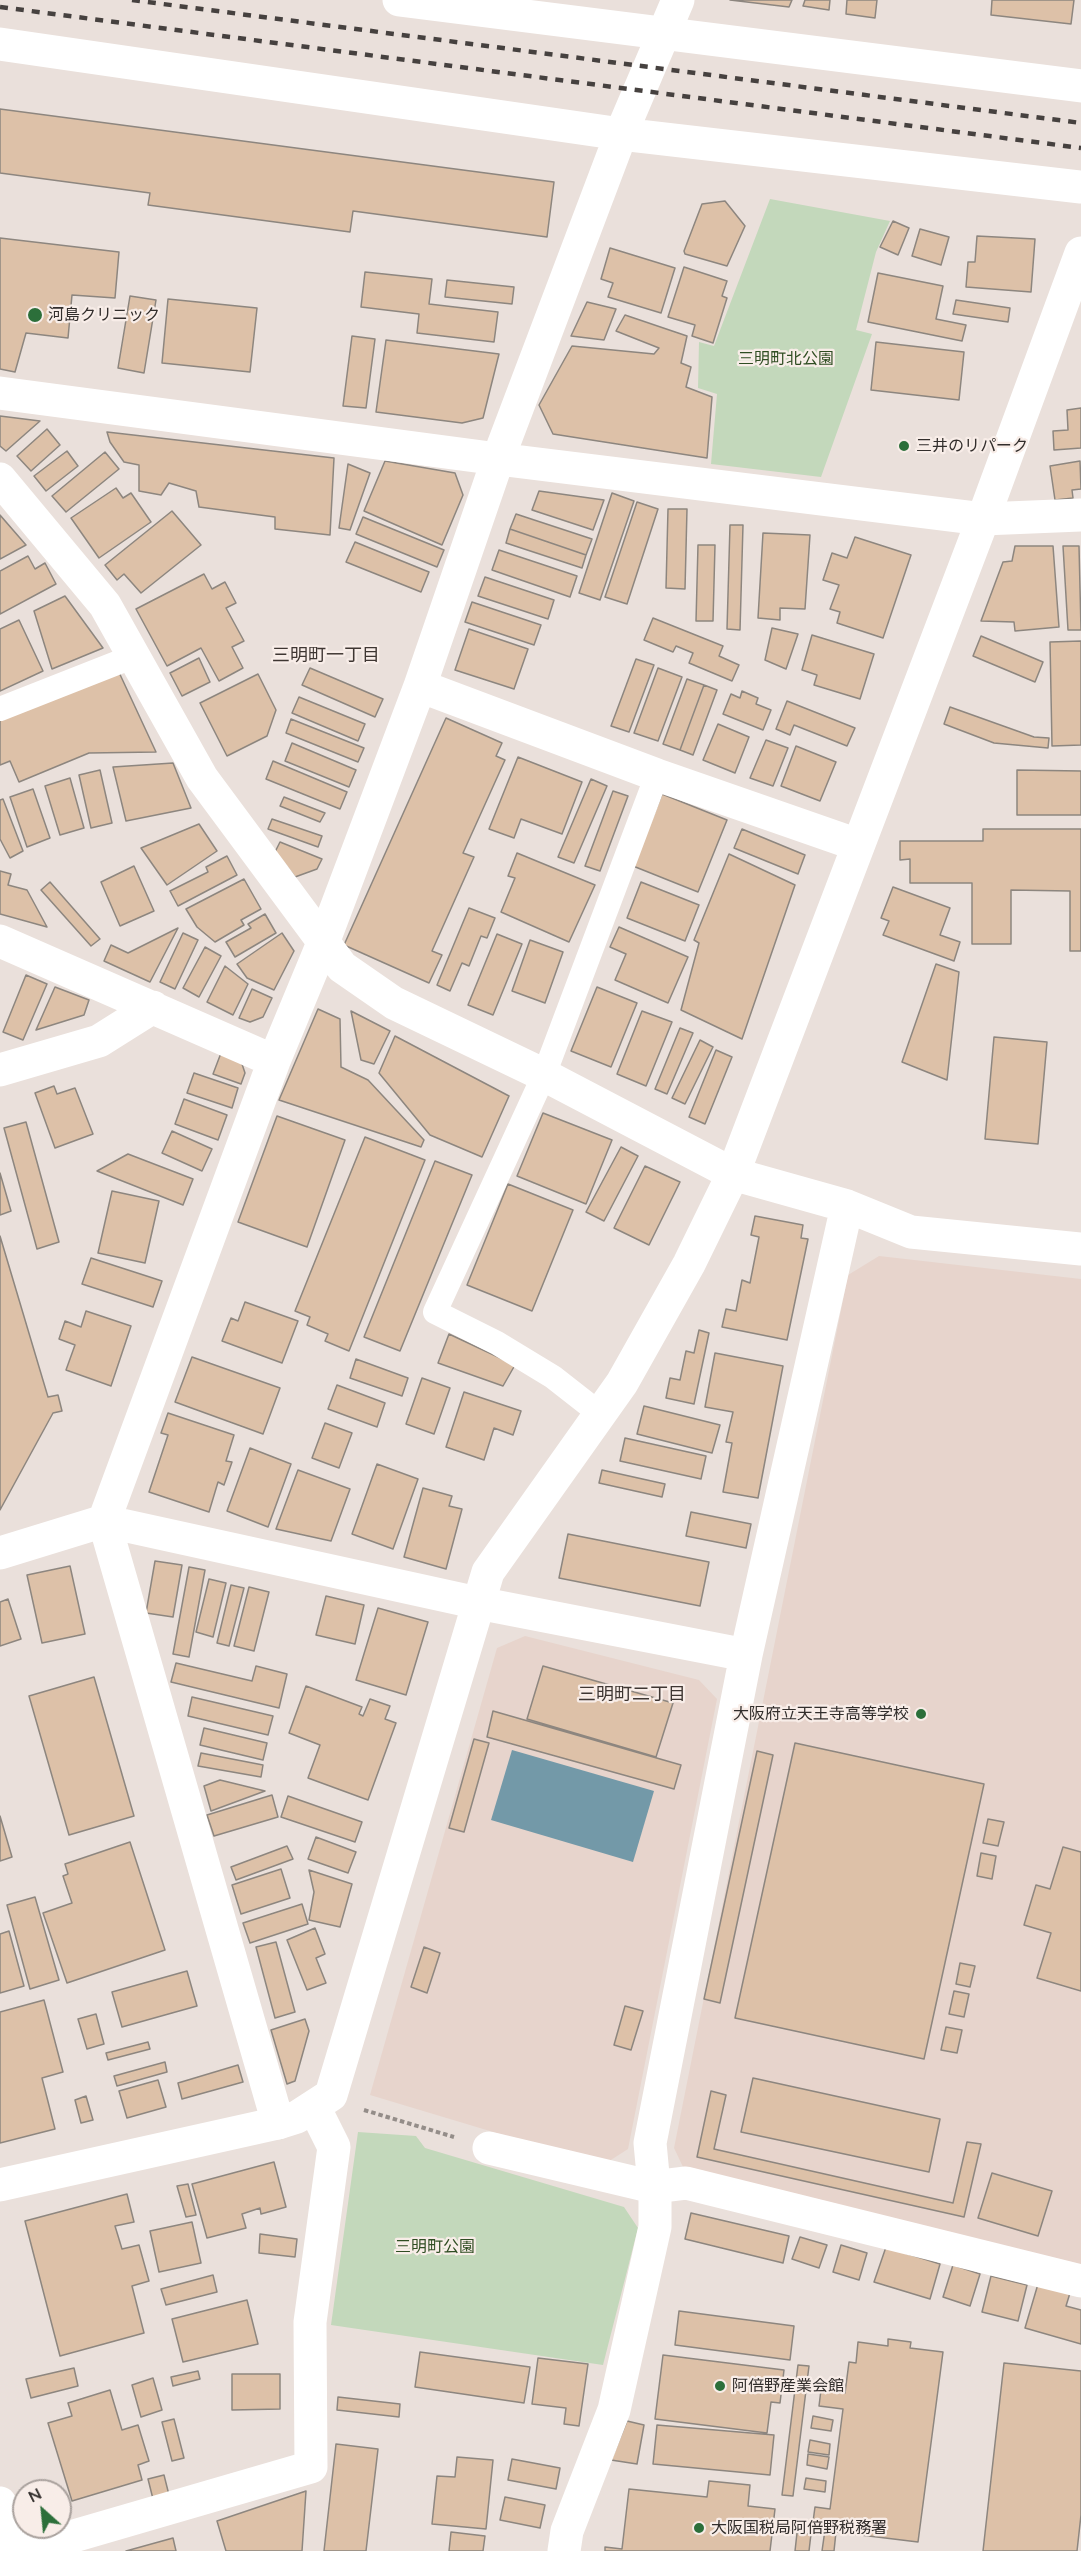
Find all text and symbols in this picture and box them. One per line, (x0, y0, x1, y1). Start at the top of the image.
place label: 河島クリニック (48, 305, 160, 325)
marker: 河島クリニック (26, 306, 44, 324)
park label: 三明町北公園 (738, 349, 834, 369)
place label: 三井のリパーク (916, 436, 1028, 456)
marker: 三井のリパーク (897, 439, 911, 453)
district label: 三明町一丁目 (272, 644, 380, 666)
district label: 三明町二丁目 (578, 1683, 686, 1705)
place label: 大阪府立天王寺高等学校 (733, 1704, 909, 1724)
marker: 大阪府立天王寺高等学校 (914, 1707, 928, 1721)
park label: 三明町公園 (395, 2237, 475, 2257)
place label: 阿倍野産業会館 (732, 2376, 844, 2396)
marker: 阿倍野産業会館 (713, 2379, 727, 2393)
north arrow (12, 2479, 72, 2539)
text: N (25, 2483, 44, 2506)
place label: 大阪国税局阿倍野税務署 (711, 2518, 887, 2538)
marker: 大阪国税局阿倍野税務署 (692, 2521, 706, 2535)

